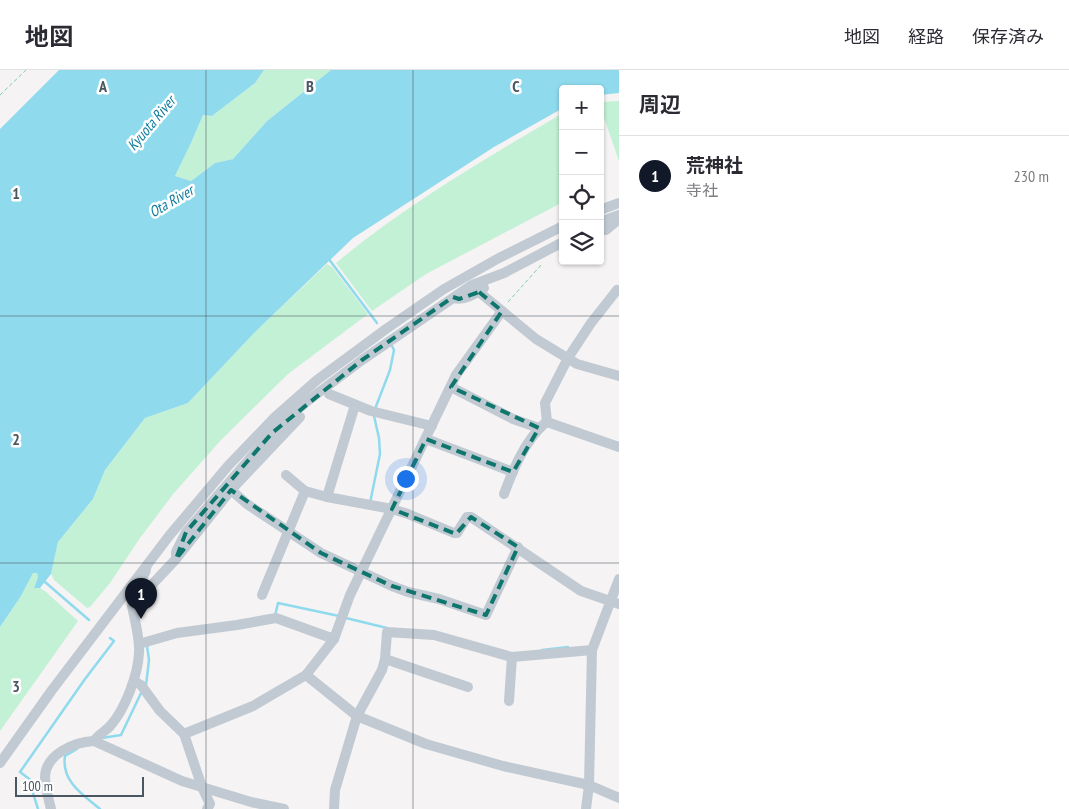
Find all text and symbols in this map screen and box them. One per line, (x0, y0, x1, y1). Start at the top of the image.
text: 地図 (25, 21, 73, 52)
text: 地図 (844, 25, 880, 48)
text: 経路 (908, 25, 944, 48)
text: 保存済み (972, 25, 1044, 48)
text: A (98, 76, 108, 96)
text: B (306, 76, 314, 96)
text: C (512, 76, 520, 96)
map controls (559, 85, 604, 265)
button: + (559, 85, 604, 130)
water label: Kyuota River (123, 90, 180, 154)
text: 周辺 (639, 91, 681, 118)
button: − (559, 130, 604, 175)
text: 荒神社 (686, 153, 743, 177)
text: 1 (651, 166, 659, 186)
text: 230 m (1014, 166, 1049, 186)
button: locate (559, 175, 604, 220)
water label: Ota River (145, 180, 198, 221)
text: 寺社 (686, 180, 718, 200)
text: 1 (12, 183, 20, 203)
button: layers (559, 220, 604, 265)
text: 2 (12, 429, 20, 449)
your location (393, 466, 419, 492)
pin: 1 (125, 578, 157, 619)
text: 3 (12, 676, 20, 696)
scale bar (15, 774, 144, 797)
text: 100 m (22, 777, 53, 795)

